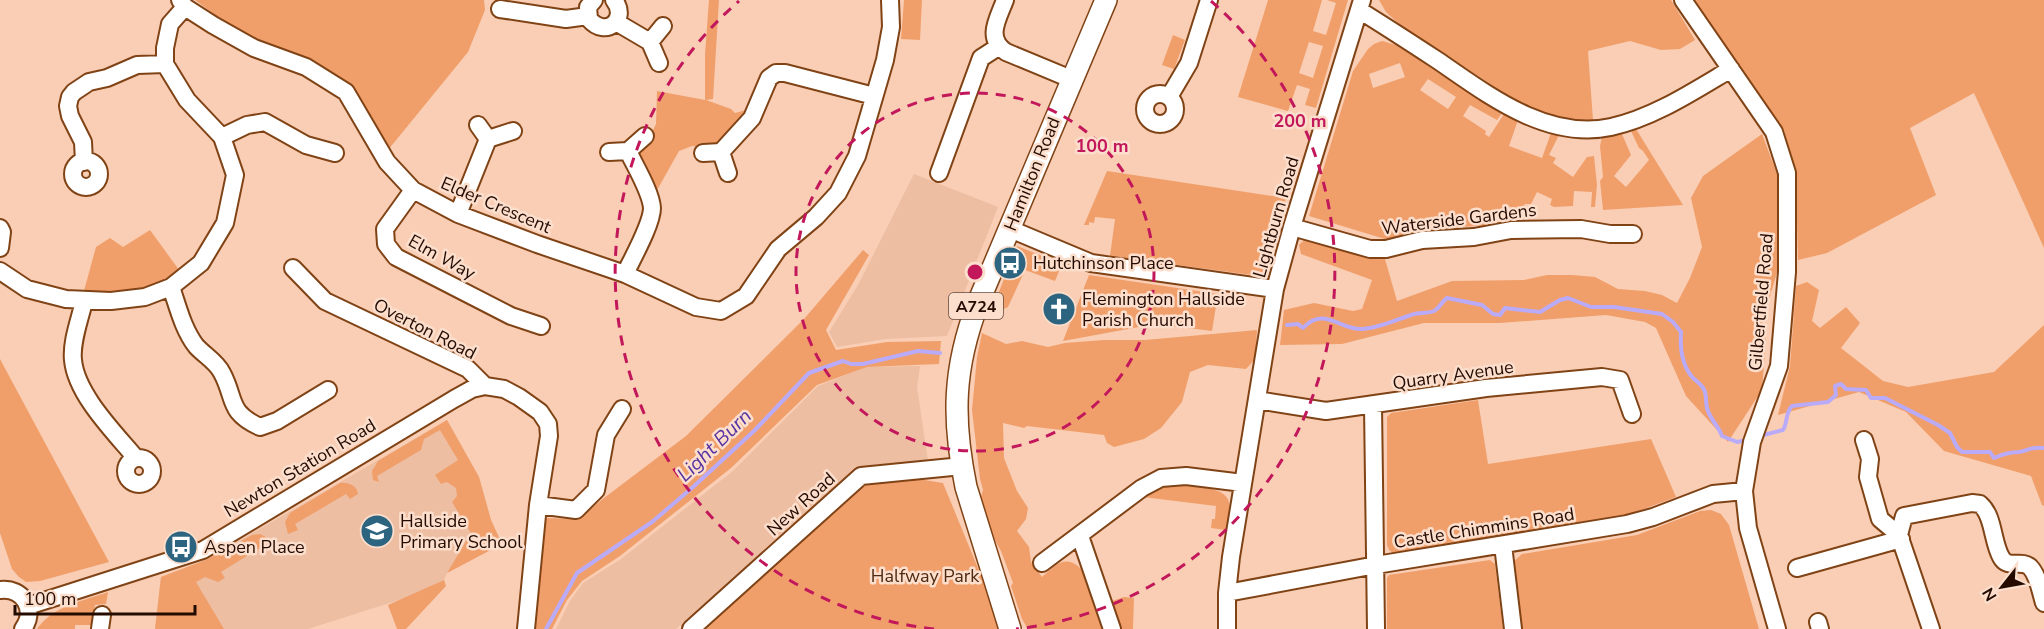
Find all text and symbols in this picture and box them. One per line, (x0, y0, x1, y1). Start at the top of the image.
text: 200 m (1273, 109, 1327, 133)
street label: Hamilton Road (998, 113, 1066, 235)
text: 100 m (1075, 134, 1129, 158)
street label: Lightburn Road (1247, 154, 1305, 280)
street label: Elder Crescent (437, 171, 556, 239)
street label: Waterside Gardens (1380, 198, 1538, 240)
street label: Elm Way (404, 229, 481, 286)
street label: Gilbertfield Road (1743, 232, 1779, 372)
bus stop icon: Hutchinson Place (992, 245, 1028, 281)
place label: Hutchinson Place (1033, 251, 1173, 275)
centre of rings (965, 262, 985, 282)
place label: Flemington Hallside Parish Church (1082, 287, 1245, 332)
church icon: Flemington Hallside Parish Church (1041, 291, 1077, 327)
street label: Overton Road (369, 293, 481, 365)
road number: A724 (949, 293, 1003, 319)
street label: Quarry Avenue (1391, 355, 1515, 395)
water label: Light Burn (671, 403, 758, 488)
street label: Newton Station Road (220, 413, 380, 523)
street label: New Road (762, 467, 840, 541)
street label: Castle Chimmins Road (1392, 502, 1576, 554)
place label: Hallside Primary School (400, 509, 523, 554)
school or university icon: Hallside Primary School (359, 513, 395, 549)
bus stop icon: Aspen Place (163, 529, 199, 565)
place label: Aspen Place (204, 535, 305, 559)
north arrow (1972, 557, 2032, 617)
park label: Halfway Park (871, 564, 980, 588)
scale bar (15, 578, 195, 616)
text: N (1977, 583, 2003, 605)
text: 100 m (24, 587, 76, 611)

